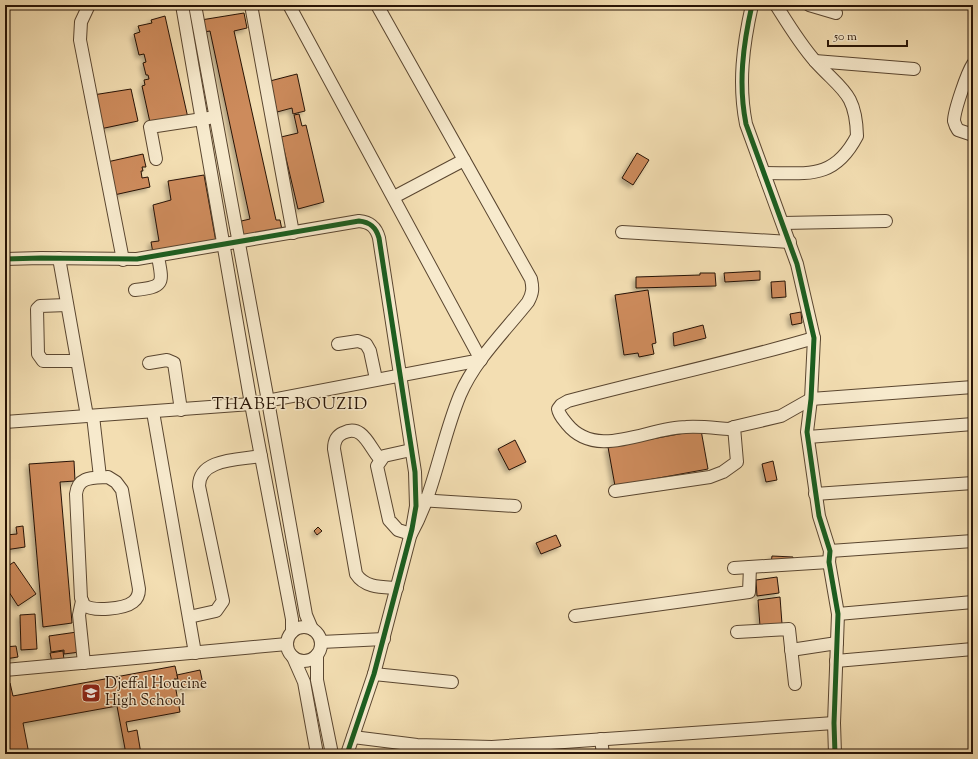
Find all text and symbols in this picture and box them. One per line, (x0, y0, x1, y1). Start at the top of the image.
scale bar (828, 22, 907, 48)
text: 50 m (833, 28, 857, 46)
district label: THABET BOUZID (212, 393, 368, 417)
place label: Djeffal Houcine High School (105, 674, 207, 712)
school or university icon: Djeffal Houcine High School (80, 682, 102, 704)

